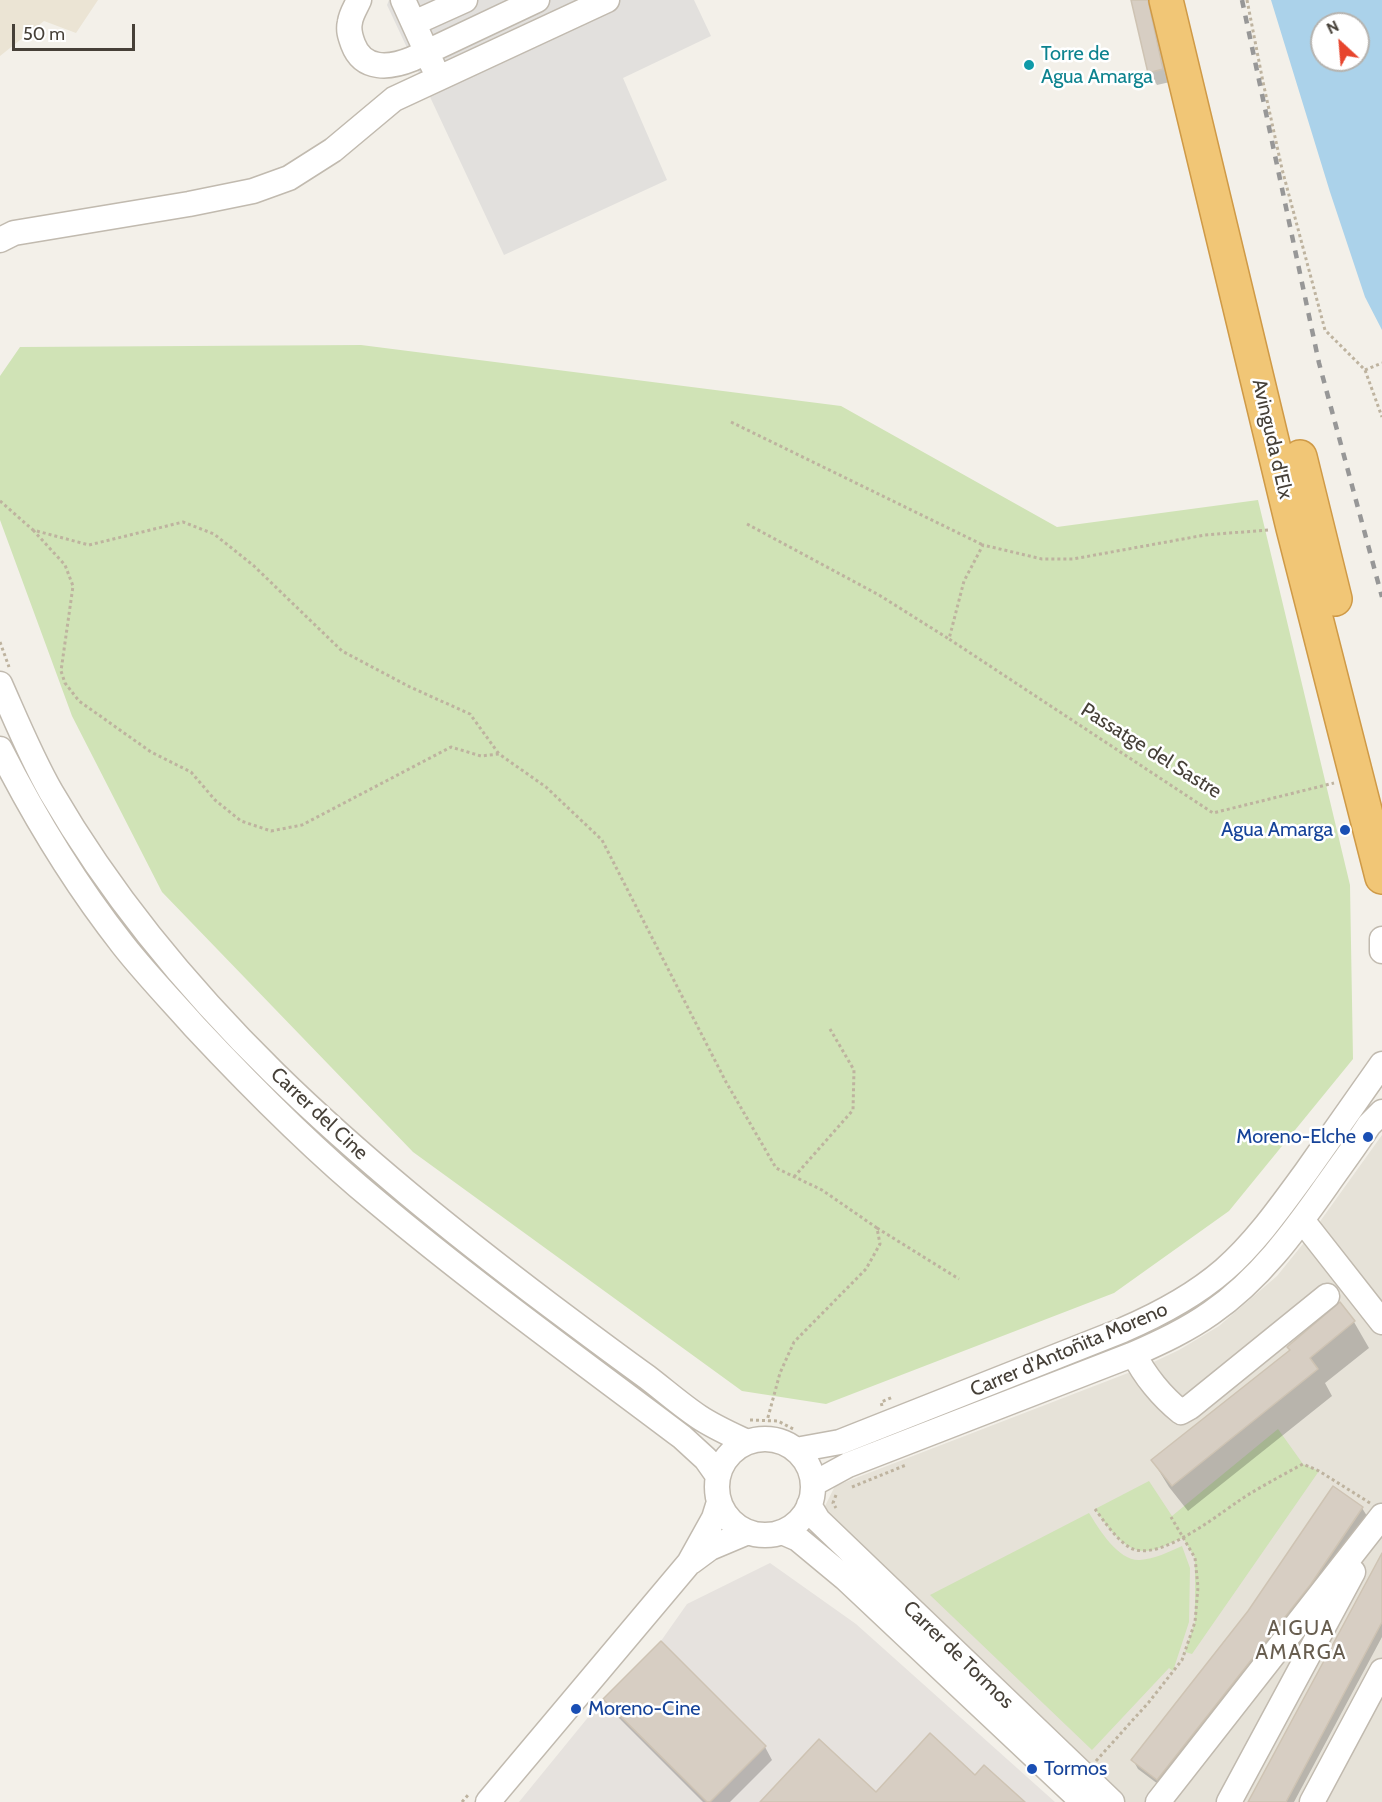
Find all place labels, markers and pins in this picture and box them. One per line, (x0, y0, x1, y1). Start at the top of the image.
place label: Torre de Agua Amarga (1041, 42, 1153, 89)
marker: Torre de Agua Amarga (1022, 58, 1036, 72)
place label: Agua Amarga (1221, 818, 1333, 842)
marker: Agua Amarga (1338, 823, 1352, 837)
place label: Moreno-Elche (1236, 1125, 1356, 1149)
marker: Moreno-Elche (1361, 1130, 1375, 1144)
place label: Moreno-Cine (588, 1697, 701, 1721)
marker: Moreno-Cine (569, 1702, 583, 1716)
place label: Tormos (1044, 1757, 1107, 1781)
marker: Tormos (1025, 1762, 1039, 1776)

